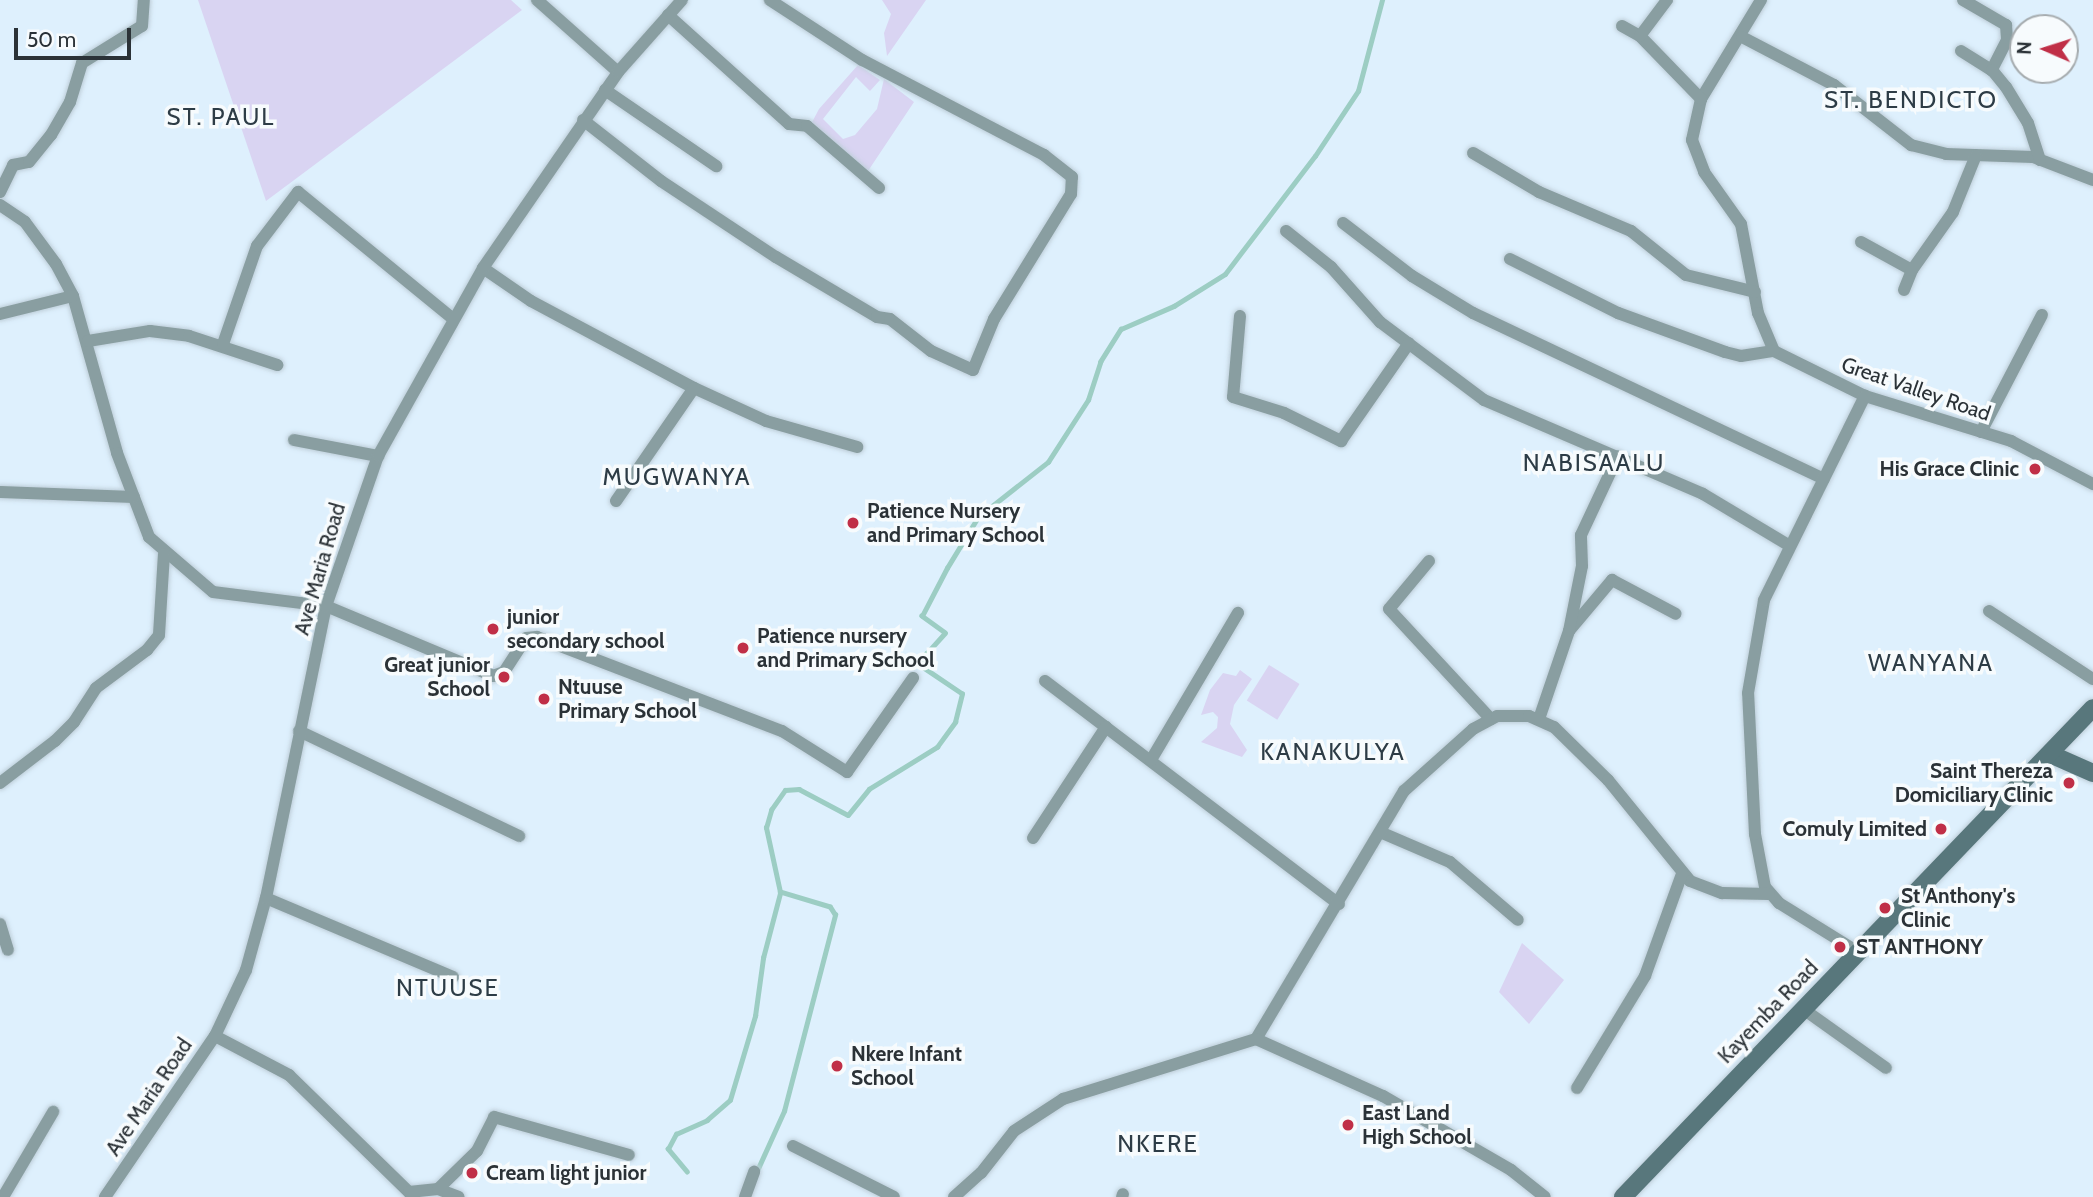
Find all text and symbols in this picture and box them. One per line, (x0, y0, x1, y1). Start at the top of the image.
scale bar (18, 14, 135, 58)
north arrow (2009, 14, 2079, 84)
text: 50 m (27, 27, 76, 52)
text: N (2013, 41, 2036, 55)
district label: ST. BENDICTO (1826, 86, 1996, 114)
district label: ST. PAUL (168, 103, 274, 131)
street label: Great Valley Road (1838, 352, 1994, 426)
district label: NABISAALU (1524, 449, 1664, 477)
place label: His Grace Clinic (1880, 456, 2019, 482)
marker: His Grace Clinic (2025, 459, 2045, 479)
district label: MUGWANYA (603, 463, 751, 491)
place label: Patience Nursery and Primary School (867, 498, 1044, 548)
street label: Ave Maria Road (289, 500, 351, 638)
marker: Patience Nursery and Primary School (845, 515, 861, 531)
place label: junior secondary school (507, 604, 665, 654)
marker: junior secondary school (485, 621, 501, 637)
place label: Patience nursery and Primary School (757, 623, 934, 673)
marker: Patience nursery and Primary School (735, 640, 751, 656)
district label: WANYANA (1869, 649, 1993, 677)
place label: Great junior School (384, 652, 490, 702)
marker: Great junior School (496, 669, 512, 685)
place label: Ntuuse Primary School (558, 674, 697, 724)
marker: Ntuuse Primary School (536, 691, 552, 707)
district label: KANAKULYA (1261, 738, 1405, 766)
place label: Saint Thereza Domiciliary Clinic (1895, 758, 2053, 808)
marker: Saint Thereza Domiciliary Clinic (2059, 773, 2079, 793)
place label: Comuly Limited (1782, 816, 1927, 842)
marker: Comuly Limited (1933, 821, 1949, 837)
place label: St Anthony's Clinic (1901, 883, 2015, 933)
marker: St Anthony's Clinic (1875, 898, 1895, 918)
place label: ST ANTHONY (1856, 934, 1983, 960)
marker: ST ANTHONY (1830, 937, 1850, 957)
street label: Kayemba Road (1713, 955, 1823, 1069)
district label: NTUUSE (397, 974, 499, 1002)
street label: Ave Maria Road (100, 1033, 198, 1161)
place label: Nkere Infant School (851, 1041, 962, 1091)
marker: Nkere Infant School (829, 1058, 845, 1074)
place label: East Land High School (1362, 1100, 1472, 1150)
marker: East Land High School (1340, 1117, 1356, 1133)
district label: NKERE (1118, 1130, 1198, 1158)
place label: Cream light junior (486, 1160, 646, 1186)
marker: Cream light junior (464, 1165, 480, 1181)

